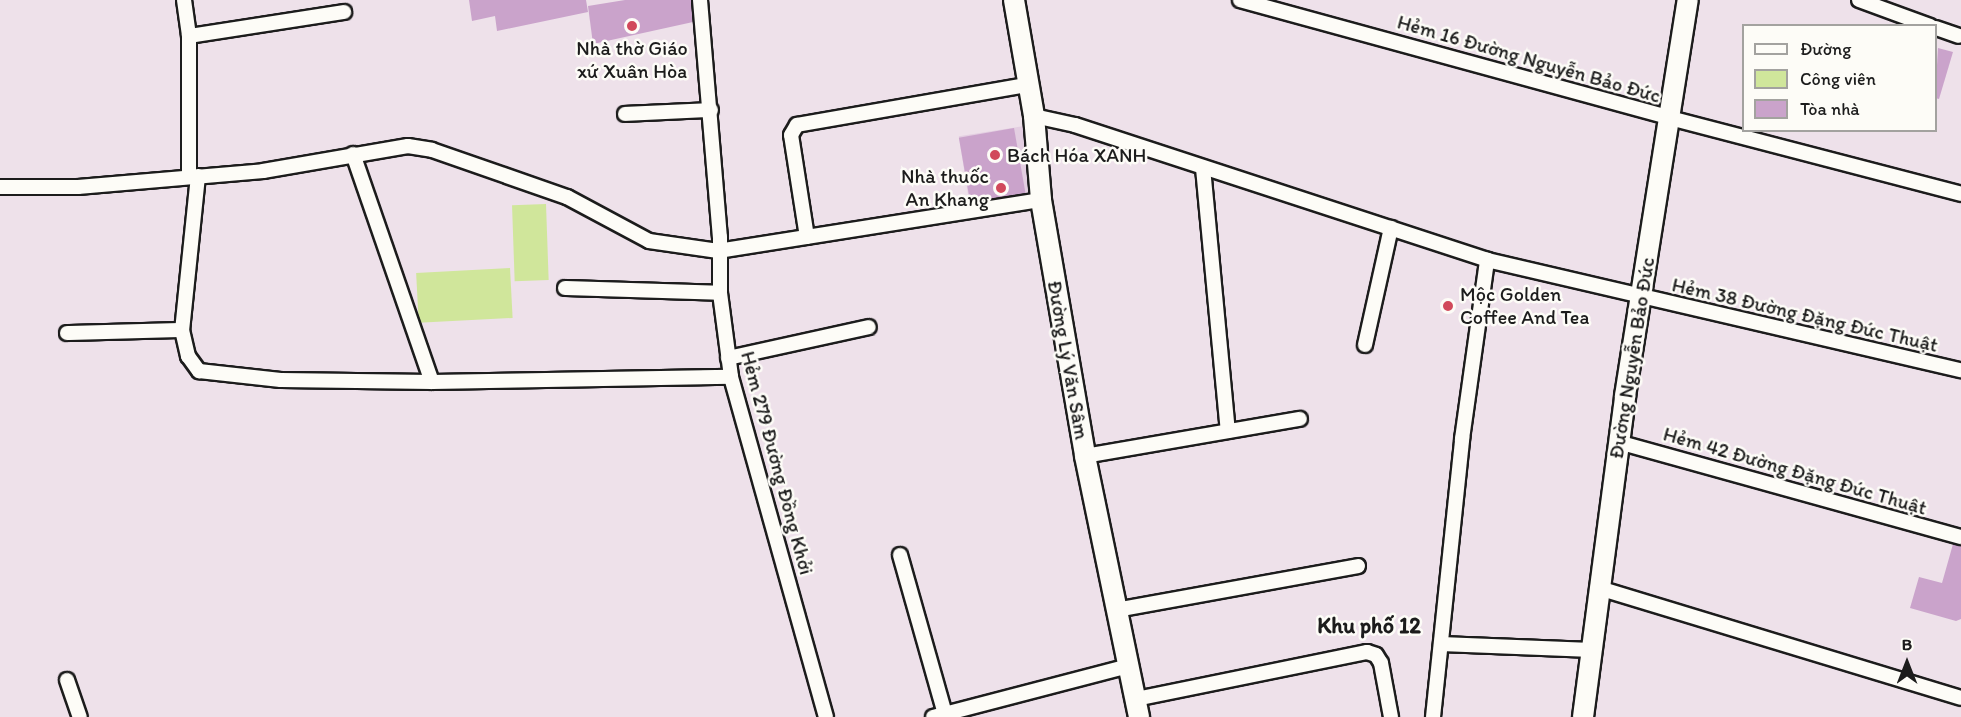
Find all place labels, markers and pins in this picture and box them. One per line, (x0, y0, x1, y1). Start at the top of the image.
marker: Nhà thờ Giáo xứ Xuân Hòa (625, 19, 639, 33)
place label: Nhà thờ Giáo xứ Xuân Hòa (576, 36, 688, 83)
place label: Bách Hóa XANH (1007, 143, 1146, 167)
marker: Bách Hóa XANH (988, 148, 1002, 162)
place label: Nhà thuốc An Khang (901, 164, 989, 211)
marker: Nhà thuốc An Khang (994, 181, 1008, 195)
place label: Mộc Golden Coffee And Tea (1460, 282, 1589, 329)
marker: Mộc Golden Coffee And Tea (1441, 299, 1455, 313)

